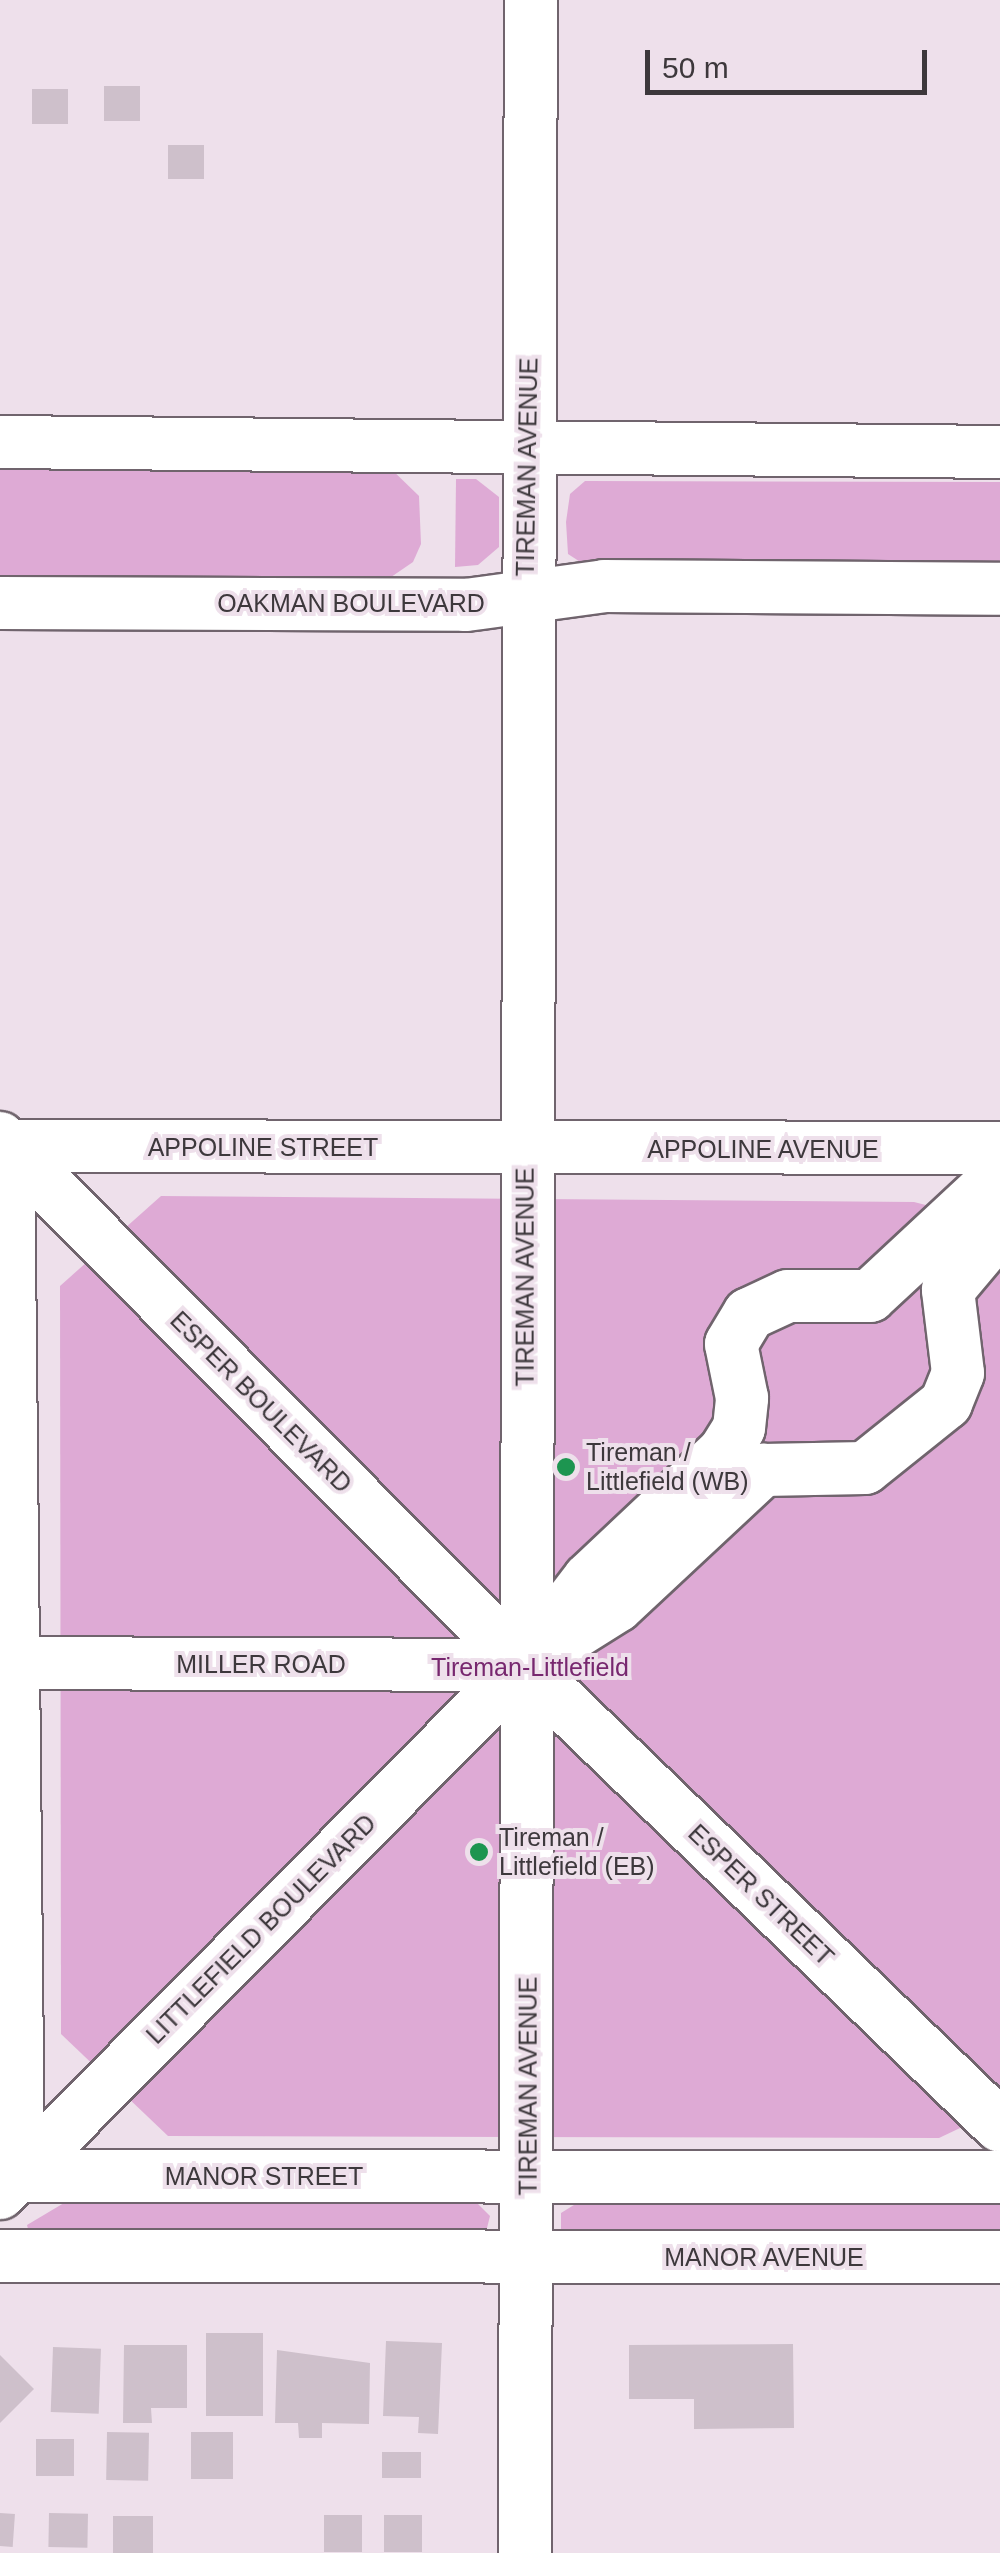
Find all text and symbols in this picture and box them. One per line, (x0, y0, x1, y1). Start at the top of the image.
scale bar (650, 30, 932, 92)
text: 50 m (662, 51, 729, 84)
street label: TIREMAN AVENUE (510, 357, 544, 577)
street label: OAKMAN BOULEVARD (217, 588, 485, 618)
street label: APPOLINE STREET (148, 1132, 378, 1162)
street label: APPOLINE AVENUE (647, 1134, 879, 1164)
street label: TIREMAN AVENUE (510, 1167, 540, 1387)
street label: ESPER BOULEVARD (164, 1305, 358, 1499)
place label: Tireman / Littlefield (WB) (586, 1438, 749, 1497)
marker: Tireman / Littlefield (WB) (555, 1456, 577, 1478)
street label: MILLER ROAD (176, 1649, 346, 1679)
park label: Tireman-Littlefield (431, 1652, 629, 1682)
street label: LITTLEFIELD BOULEVARD (140, 1808, 382, 2050)
street label: ESPER STREET (682, 1818, 840, 1972)
place label: Tireman / Littlefield (EB) (499, 1823, 655, 1882)
marker: Tireman / Littlefield (EB) (468, 1841, 490, 1863)
street label: TIREMAN AVENUE (513, 1976, 543, 2196)
street label: MANOR STREET (165, 2161, 363, 2191)
street label: MANOR AVENUE (664, 2242, 864, 2272)

